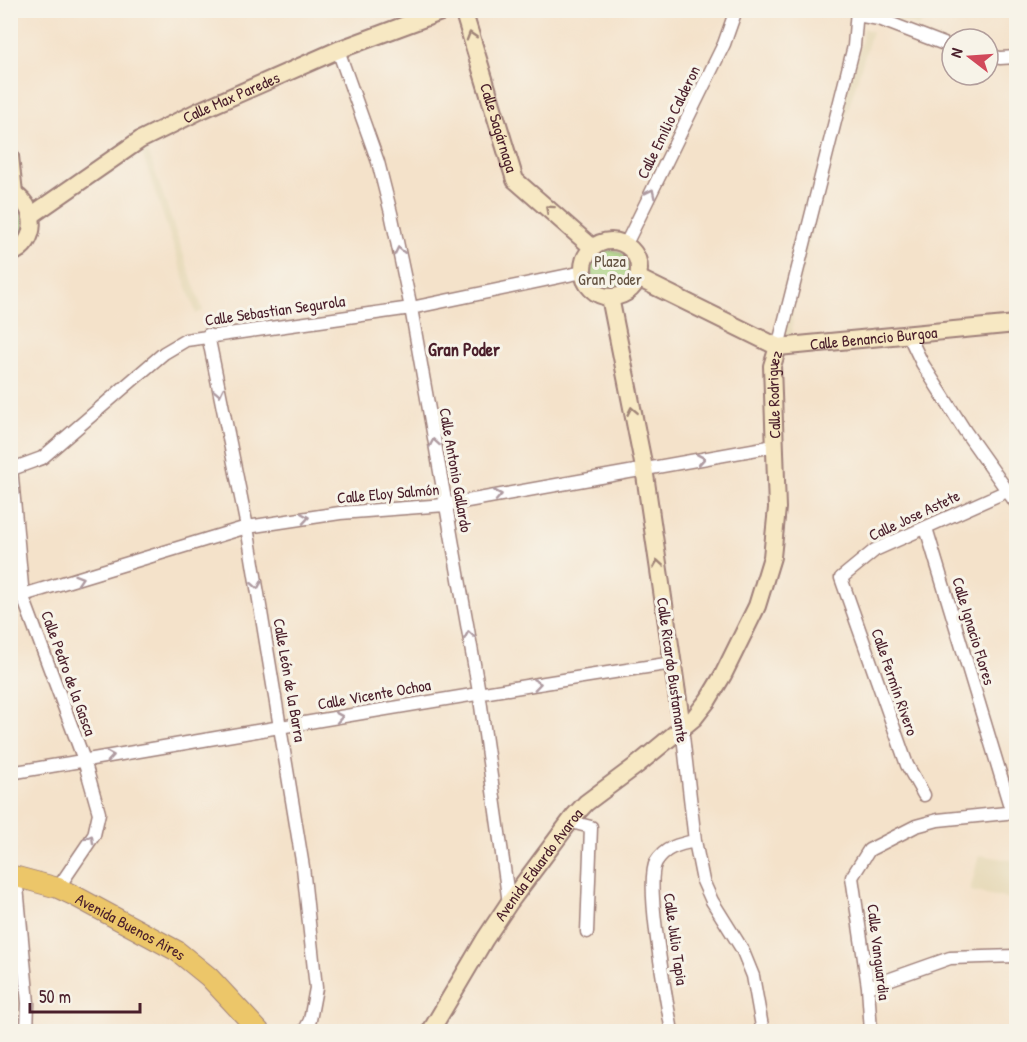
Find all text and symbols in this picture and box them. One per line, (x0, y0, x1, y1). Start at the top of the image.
north arrow (940, 27, 1000, 87)
one-way arrow (466, 31, 478, 42)
text: N (944, 45, 968, 60)
street label: Calle Emilio Calderon (631, 62, 705, 182)
street label: Calle Max Paredes (179, 66, 283, 128)
street label: Calle Sagárnaga (475, 80, 523, 175)
one-way arrow (644, 189, 655, 199)
one-way arrow (545, 205, 556, 216)
one-way arrow (393, 246, 406, 256)
park label: Plaza Gran Poder (578, 250, 642, 290)
street label: Calle Sebastian Segurola (203, 289, 347, 331)
street label: Calle Benancio Burgoa (809, 321, 938, 355)
district label: Gran Poder (428, 337, 500, 362)
street label: Calle Rodriguez (761, 348, 787, 439)
one-way arrow (212, 387, 225, 397)
street label: Calle Antonio Gallardo (434, 406, 478, 534)
one-way arrow (626, 406, 639, 416)
one-way arrow (428, 438, 441, 448)
one-way arrow (697, 453, 706, 465)
street label: Calle Eloy Salmón (336, 478, 440, 508)
street label: Calle Jose Astete (865, 484, 964, 546)
one-way arrow (493, 489, 503, 502)
one-way arrow (300, 513, 310, 525)
one-way arrow (653, 559, 665, 569)
one-way arrow (73, 574, 84, 586)
street label: Calle Ignacio Flores (947, 574, 1001, 688)
one-way arrow (250, 579, 263, 589)
street label: Calle Ricardo Bustamante (652, 596, 694, 745)
street label: Calle Pedro de la Gasca (36, 607, 102, 739)
street label: Calle León de la Barra (268, 616, 312, 744)
street label: Calle Fermín Rivero (866, 625, 924, 739)
one-way arrow (463, 630, 476, 640)
street label: Calle Vicente Ochoa (316, 673, 432, 715)
one-way arrow (533, 678, 542, 690)
one-way arrow (334, 711, 344, 724)
one-way arrow (104, 750, 114, 763)
street label: Avenida Eduardo Avaroa (489, 803, 587, 925)
one-way arrow (83, 835, 94, 845)
street label: Avenida Buenos Aires (72, 887, 191, 965)
street label: Calle Julio Tapia (659, 892, 693, 986)
street label: Calle Vanguardia (862, 903, 896, 1001)
scale bar (30, 976, 140, 1014)
text: 50 m (39, 984, 71, 1009)

